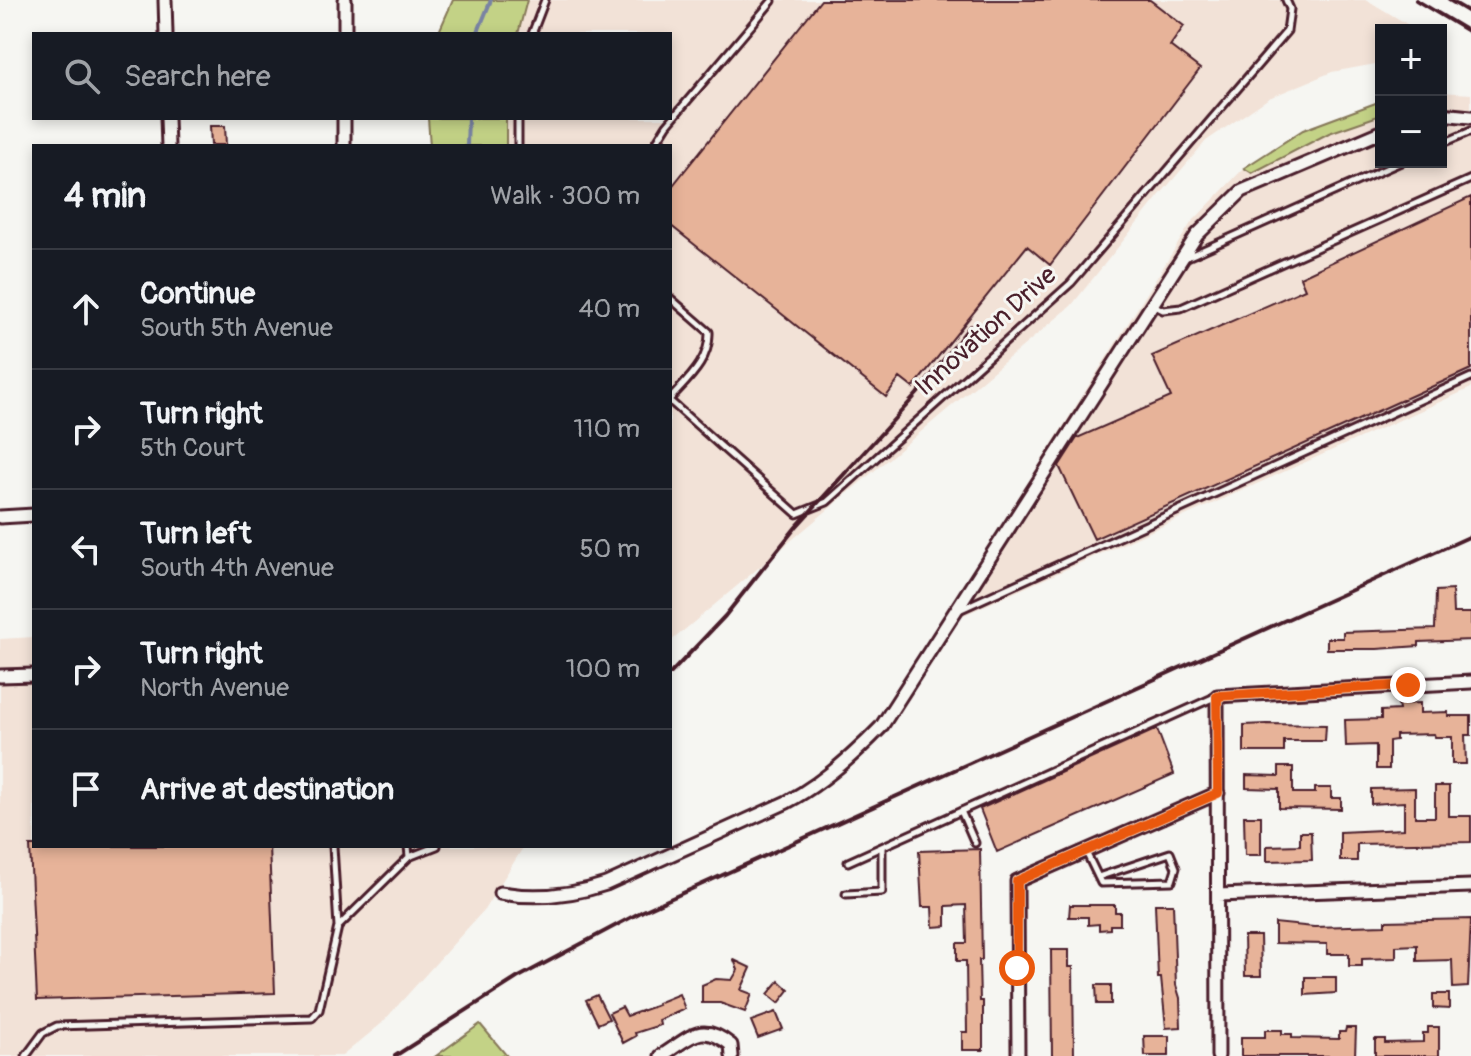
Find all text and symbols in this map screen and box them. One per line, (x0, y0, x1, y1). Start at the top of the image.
map controls (1375, 24, 1447, 168)
button: + (1375, 24, 1447, 96)
search box (32, 32, 672, 120)
icon: search (60, 54, 104, 98)
text: Search here (124, 58, 271, 95)
button: − (1375, 96, 1447, 168)
text: 4 min (64, 175, 146, 218)
text: Walk · 300 m (490, 180, 640, 212)
street label: Innovation Drive (909, 259, 1063, 403)
text: Continue (140, 275, 255, 312)
icon: ahead (64, 287, 108, 331)
text: 40 m (578, 293, 640, 325)
text: South 5th Avenue (140, 312, 333, 344)
text: Turn right (140, 395, 263, 432)
icon: right (64, 407, 108, 451)
text: 110 m (573, 413, 640, 445)
text: 5th Court (140, 432, 245, 464)
text: Turn left (140, 515, 251, 552)
icon: left (64, 527, 108, 571)
text: 50 m (579, 533, 640, 565)
text: South 4th Avenue (140, 552, 334, 584)
text: Turn right (140, 635, 263, 672)
icon: right (64, 647, 108, 691)
text: 100 m (566, 653, 640, 685)
route end (1390, 667, 1426, 703)
text: North Avenue (140, 672, 289, 704)
icon: arrive (64, 767, 108, 811)
text: Arrive at destination (140, 771, 394, 808)
route start (999, 950, 1035, 986)

